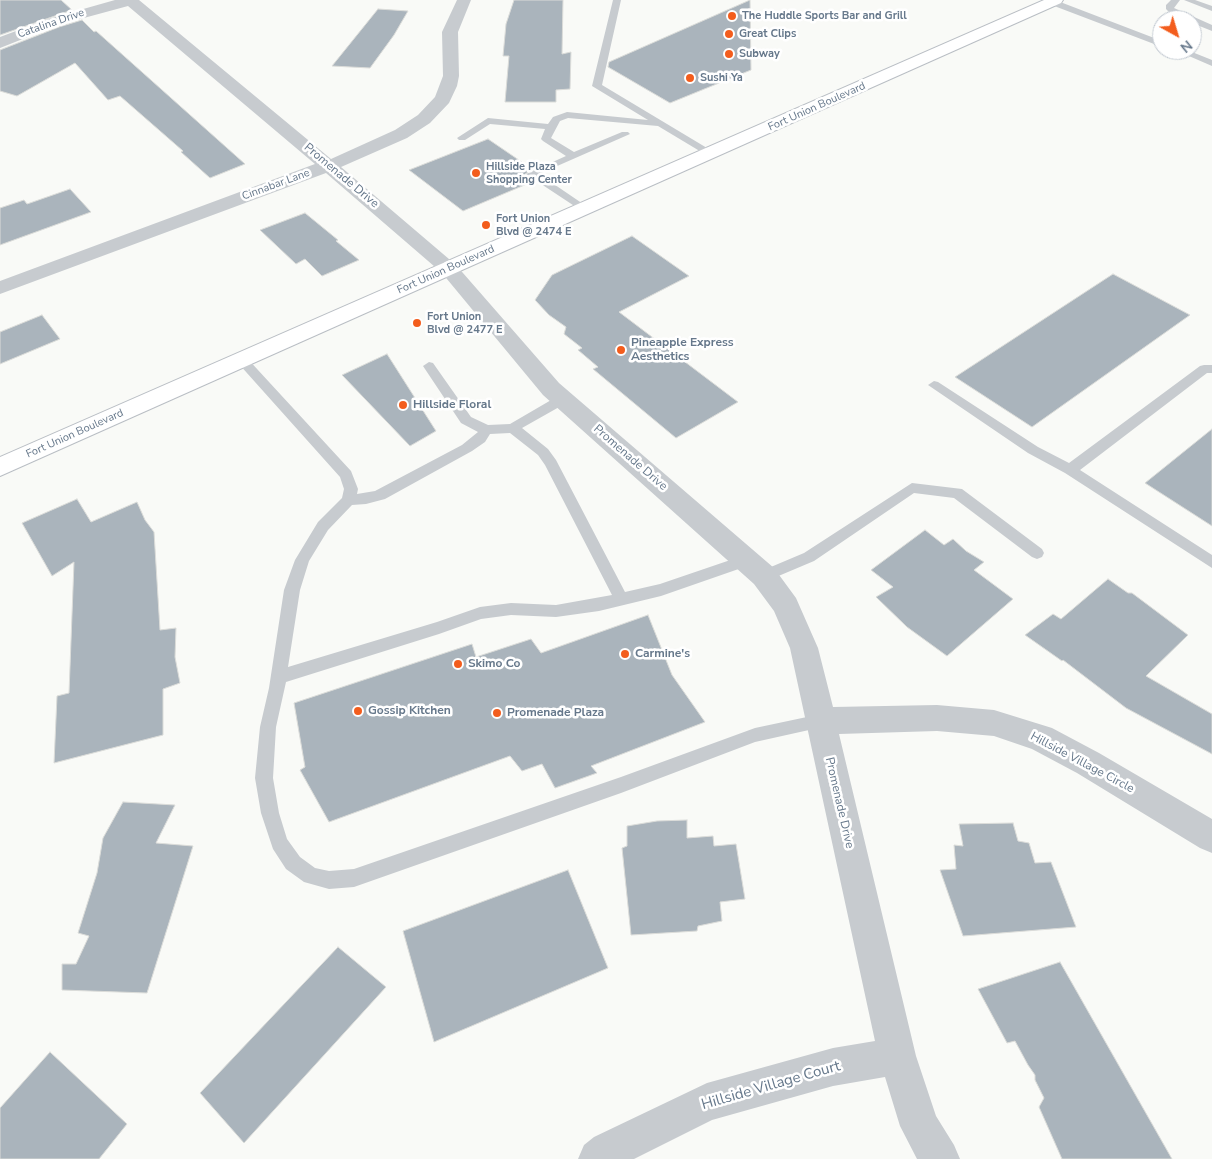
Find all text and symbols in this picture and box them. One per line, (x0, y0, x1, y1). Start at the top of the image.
street label: Catalina Drive (16, 6, 86, 42)
place label: The Huddle Sports Bar and Grill (742, 9, 907, 23)
marker: The Huddle Sports Bar and Grill (726, 10, 738, 22)
north arrow (1152, 10, 1202, 60)
place label: Great Clips (739, 27, 796, 41)
marker: Great Clips (723, 28, 735, 40)
text: N (1176, 36, 1196, 57)
place label: Subway (739, 47, 780, 61)
marker: Subway (723, 48, 735, 60)
place label: Sushi Ya (700, 71, 743, 85)
marker: Sushi Ya (684, 72, 696, 84)
street label: Fort Union Boulevard (766, 80, 868, 134)
street label: Promenade Drive (301, 141, 381, 211)
place label: Hillside Plaza Shopping Center (486, 160, 572, 186)
street label: Cinnabar Lane (240, 167, 312, 203)
marker: Hillside Plaza Shopping Center (470, 167, 482, 179)
place label: Fort Union Blvd @ 2474 E (496, 212, 572, 238)
marker: Fort Union Blvd @ 2474 E (480, 219, 492, 231)
street label: Fort Union Boulevard (395, 243, 497, 297)
place label: Fort Union Blvd @ 2477 E (427, 310, 503, 336)
marker: Fort Union Blvd @ 2477 E (411, 317, 423, 329)
place label: Pineapple Express Aesthetics (631, 336, 734, 364)
marker: Pineapple Express Aesthetics (615, 344, 627, 356)
place label: Hillside Floral (413, 398, 491, 412)
marker: Hillside Floral (397, 399, 409, 411)
street label: Fort Union Boulevard (24, 407, 126, 461)
street label: Promenade Drive (590, 422, 670, 494)
place label: Carmine's (635, 647, 690, 661)
marker: Carmine's (619, 648, 631, 660)
place label: Skimo Co (468, 657, 520, 671)
marker: Skimo Co (452, 658, 464, 670)
place label: Gossip Kitchen (368, 704, 451, 718)
marker: Gossip Kitchen (352, 705, 364, 717)
place label: Promenade Plaza (507, 706, 604, 720)
marker: Promenade Plaza (491, 707, 503, 719)
street label: Hillside Village Circle (1028, 730, 1136, 796)
street label: Promenade Drive (822, 756, 856, 850)
street label: Hillside Village Court (700, 1058, 842, 1114)

